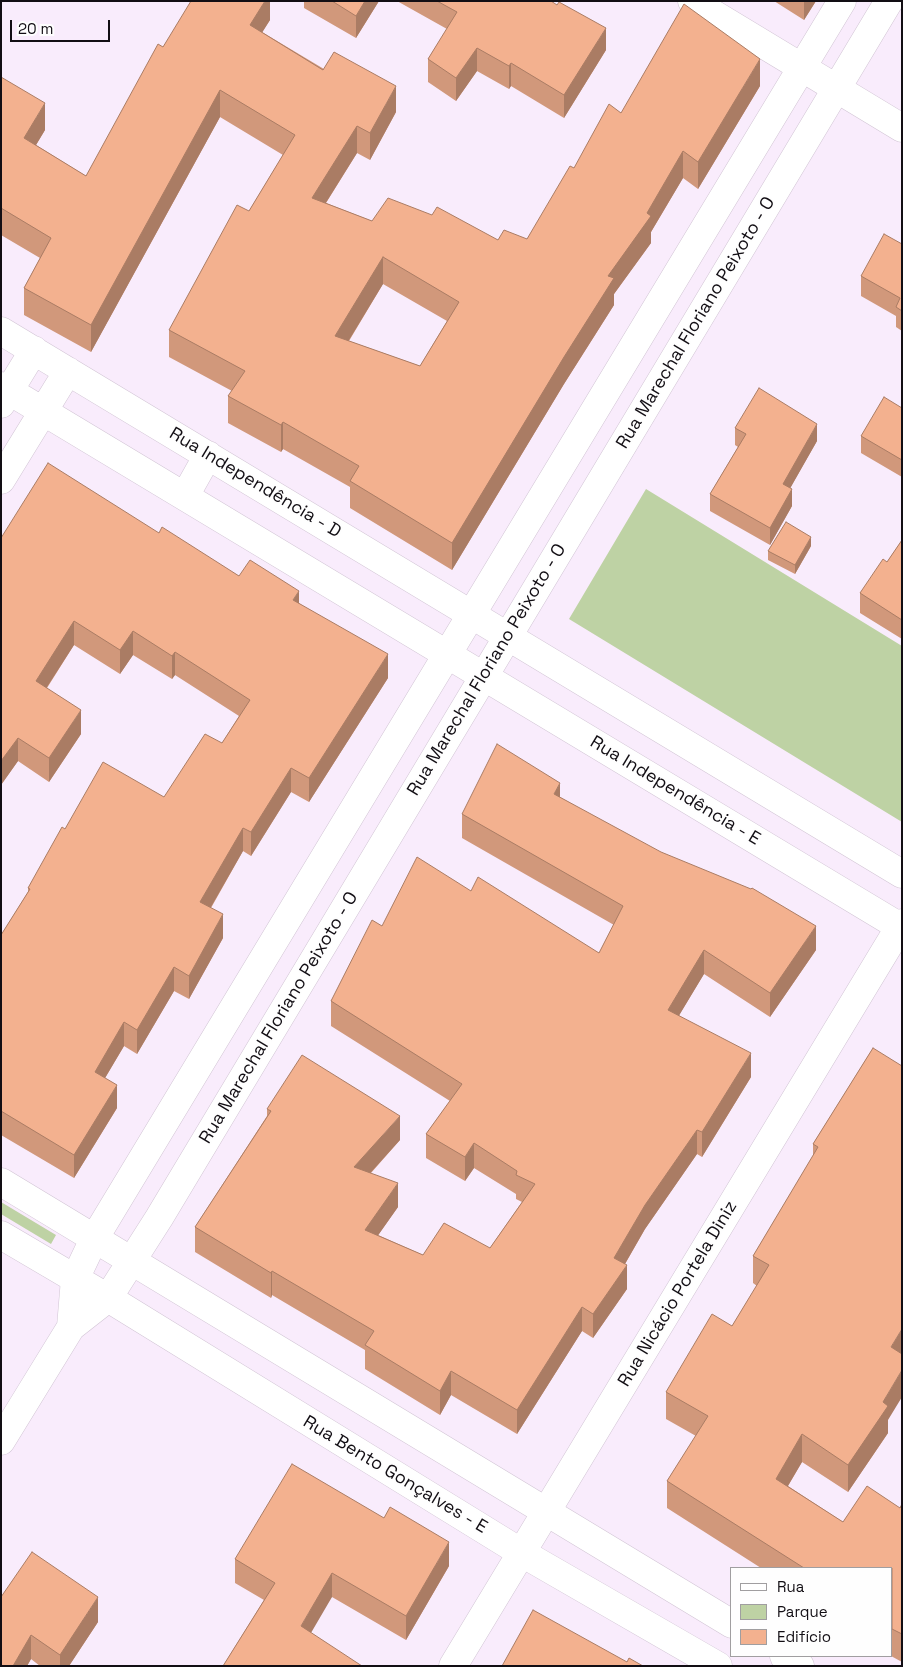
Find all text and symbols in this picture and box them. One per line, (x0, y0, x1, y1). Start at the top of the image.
scale bar (12, 10, 112, 42)
text: 20 m (18, 19, 53, 38)
street label: Rua Marechal Floriano Peixoto - O (612, 193, 780, 453)
street label: Rua Independência - D (165, 423, 345, 543)
street label: Rua Marechal Floriano Peixoto - O (403, 540, 571, 800)
street label: Rua Independência - E (586, 732, 764, 850)
street label: Rua Marechal Floriano Peixoto - O (195, 888, 363, 1148)
street label: Rua Nicácio Portela Diniz (614, 1197, 742, 1391)
street label: Rua Bento Gonçalves - E (299, 1411, 491, 1539)
legend (730, 1567, 893, 1657)
text: Rua (777, 1577, 804, 1596)
text: Parque (777, 1602, 828, 1621)
text: Edifício (777, 1627, 831, 1646)

